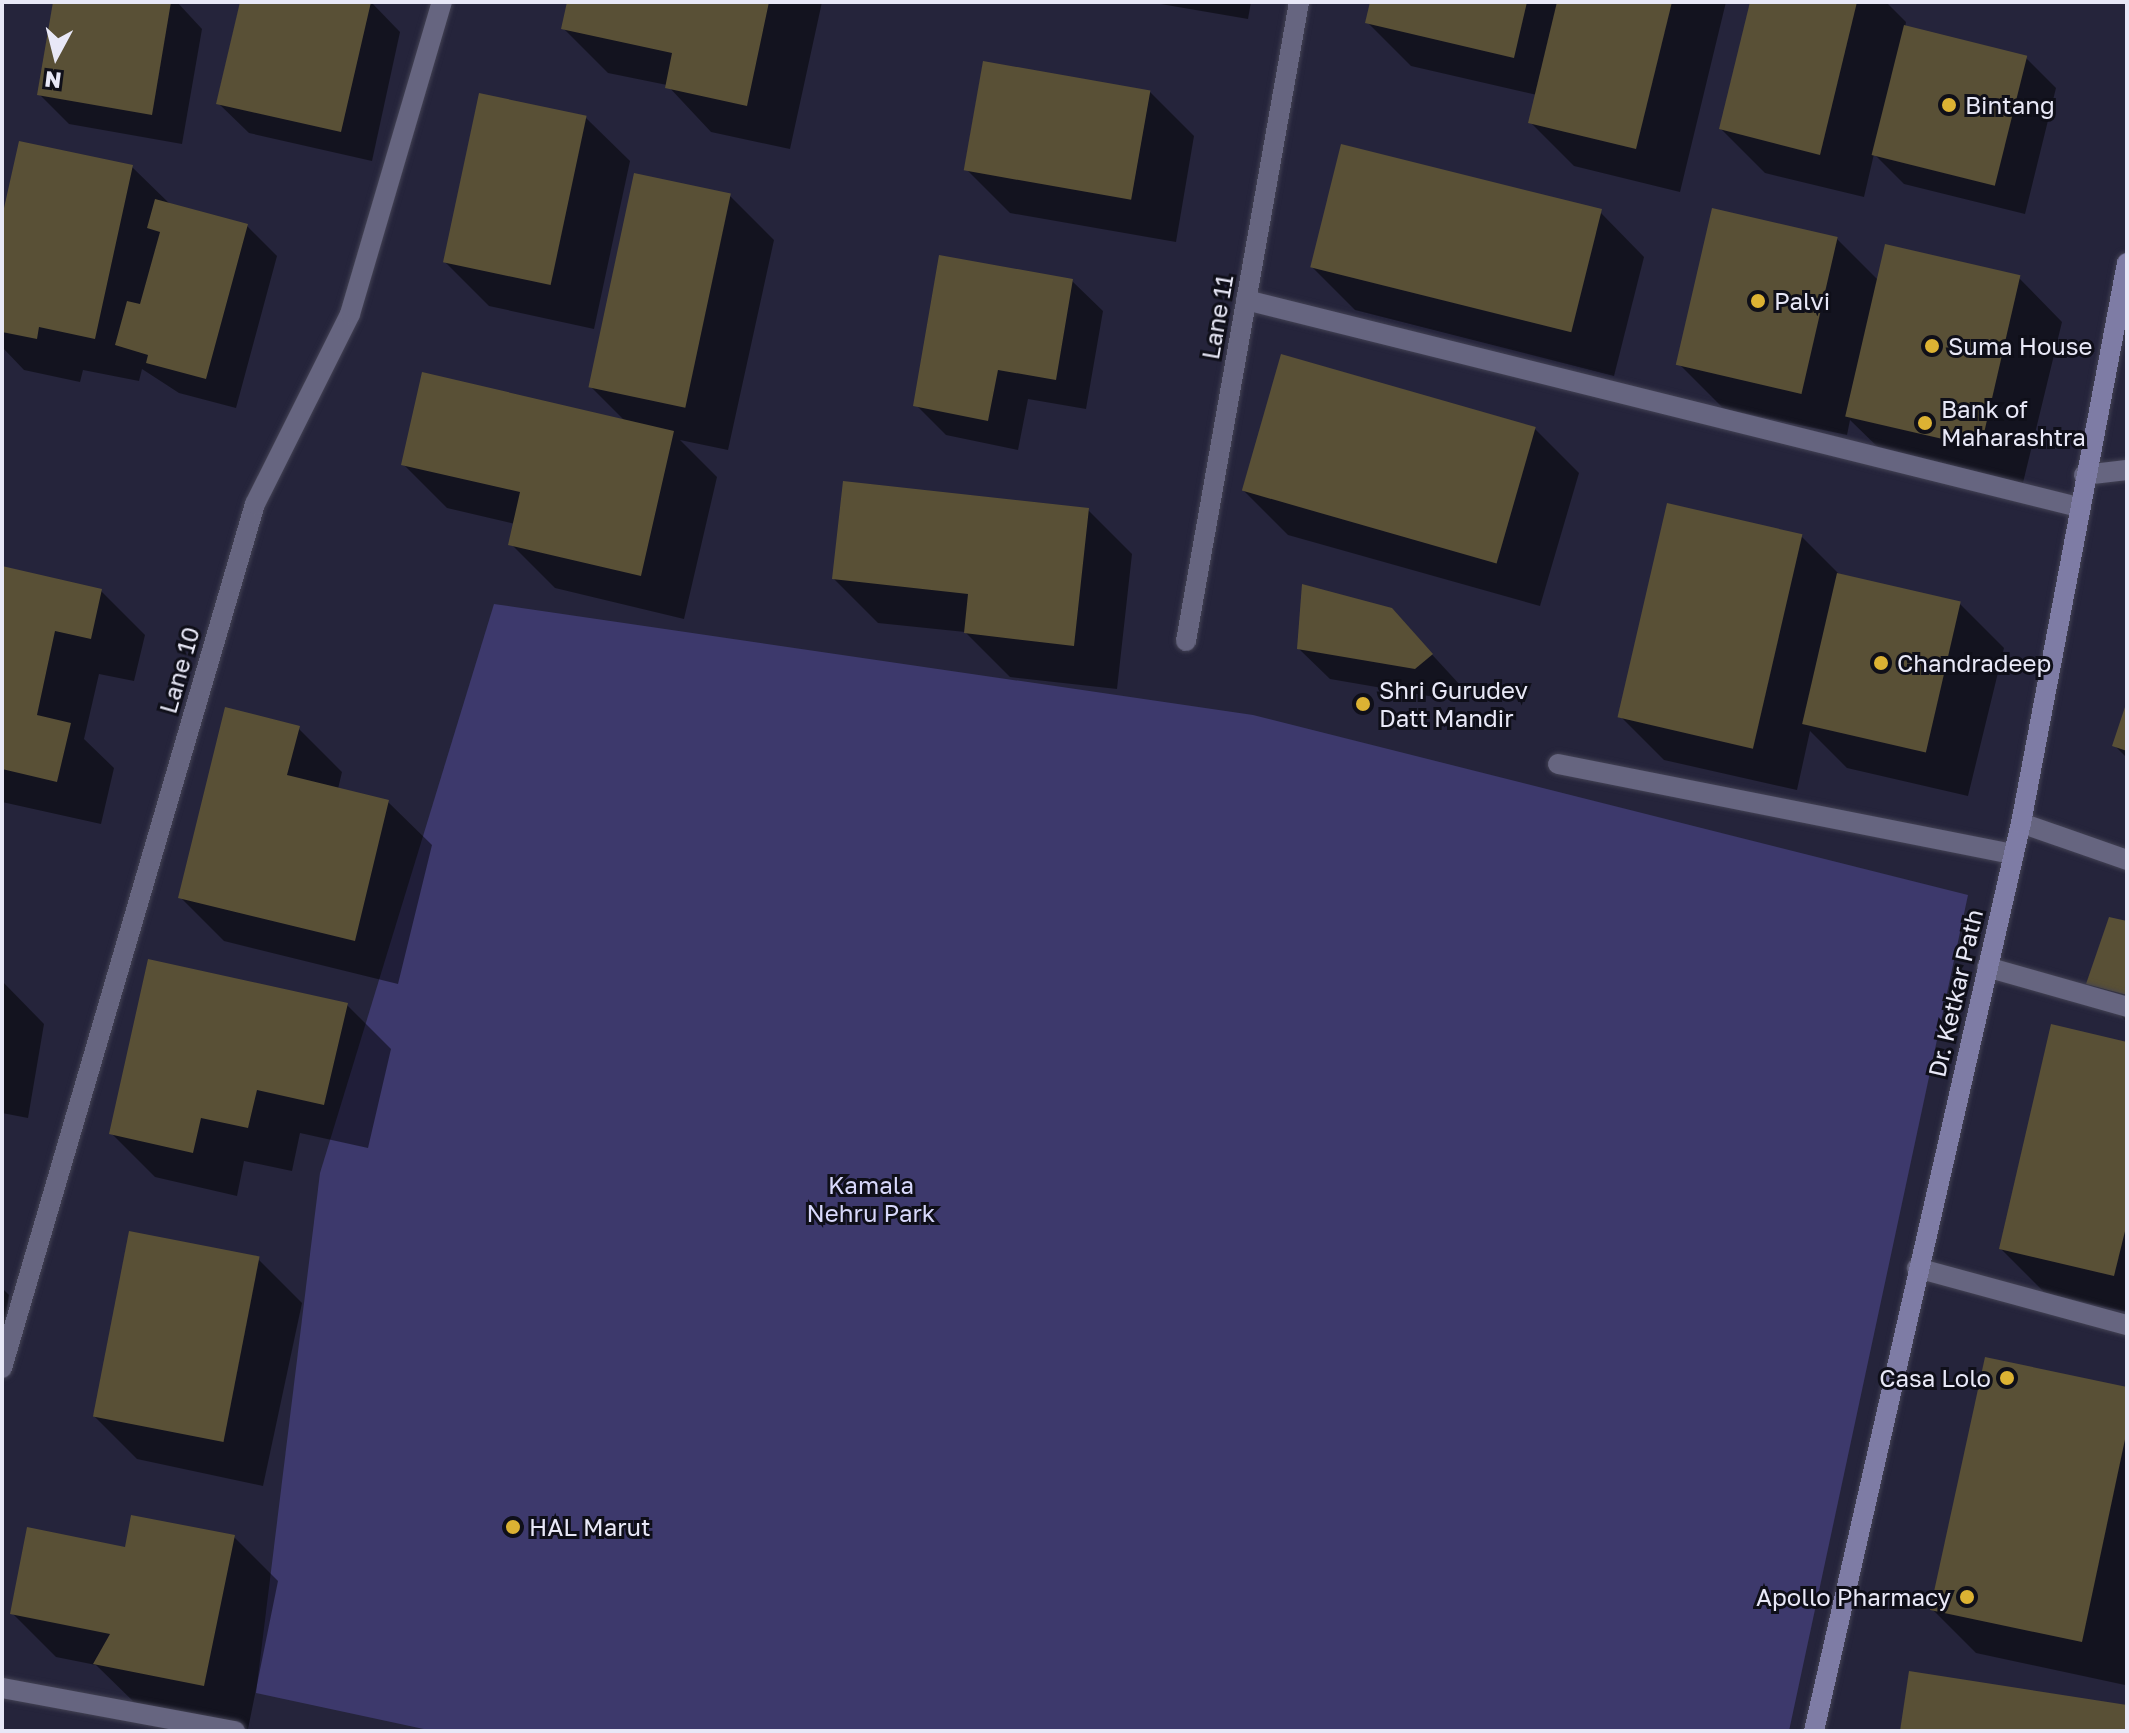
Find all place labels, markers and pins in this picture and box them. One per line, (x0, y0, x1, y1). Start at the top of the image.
place label: Bintang (1965, 91, 2055, 119)
marker: Bintang (1940, 96, 1958, 114)
place label: Palvi (1774, 287, 1830, 315)
marker: Palvi (1749, 292, 1767, 310)
place label: Suma House (1948, 332, 2092, 360)
marker: Suma House (1923, 337, 1941, 355)
place label: Bank of Maharashtra (1941, 395, 2086, 451)
marker: Bank of Maharashtra (1916, 414, 1934, 432)
place label: Chandradeep (1897, 649, 2051, 677)
marker: Chandradeep (1872, 654, 1890, 672)
place label: Shri Gurudev Datt Mandir (1379, 676, 1528, 732)
marker: Shri Gurudev Datt Mandir (1354, 695, 1372, 713)
place label: Casa Lolo (1879, 1364, 1991, 1392)
marker: Casa Lolo (1998, 1369, 2016, 1387)
place label: HAL Marut (529, 1513, 651, 1541)
marker: HAL Marut (504, 1518, 522, 1536)
place label: Apollo Pharmacy (1756, 1583, 1951, 1611)
marker: Apollo Pharmacy (1958, 1588, 1976, 1606)

